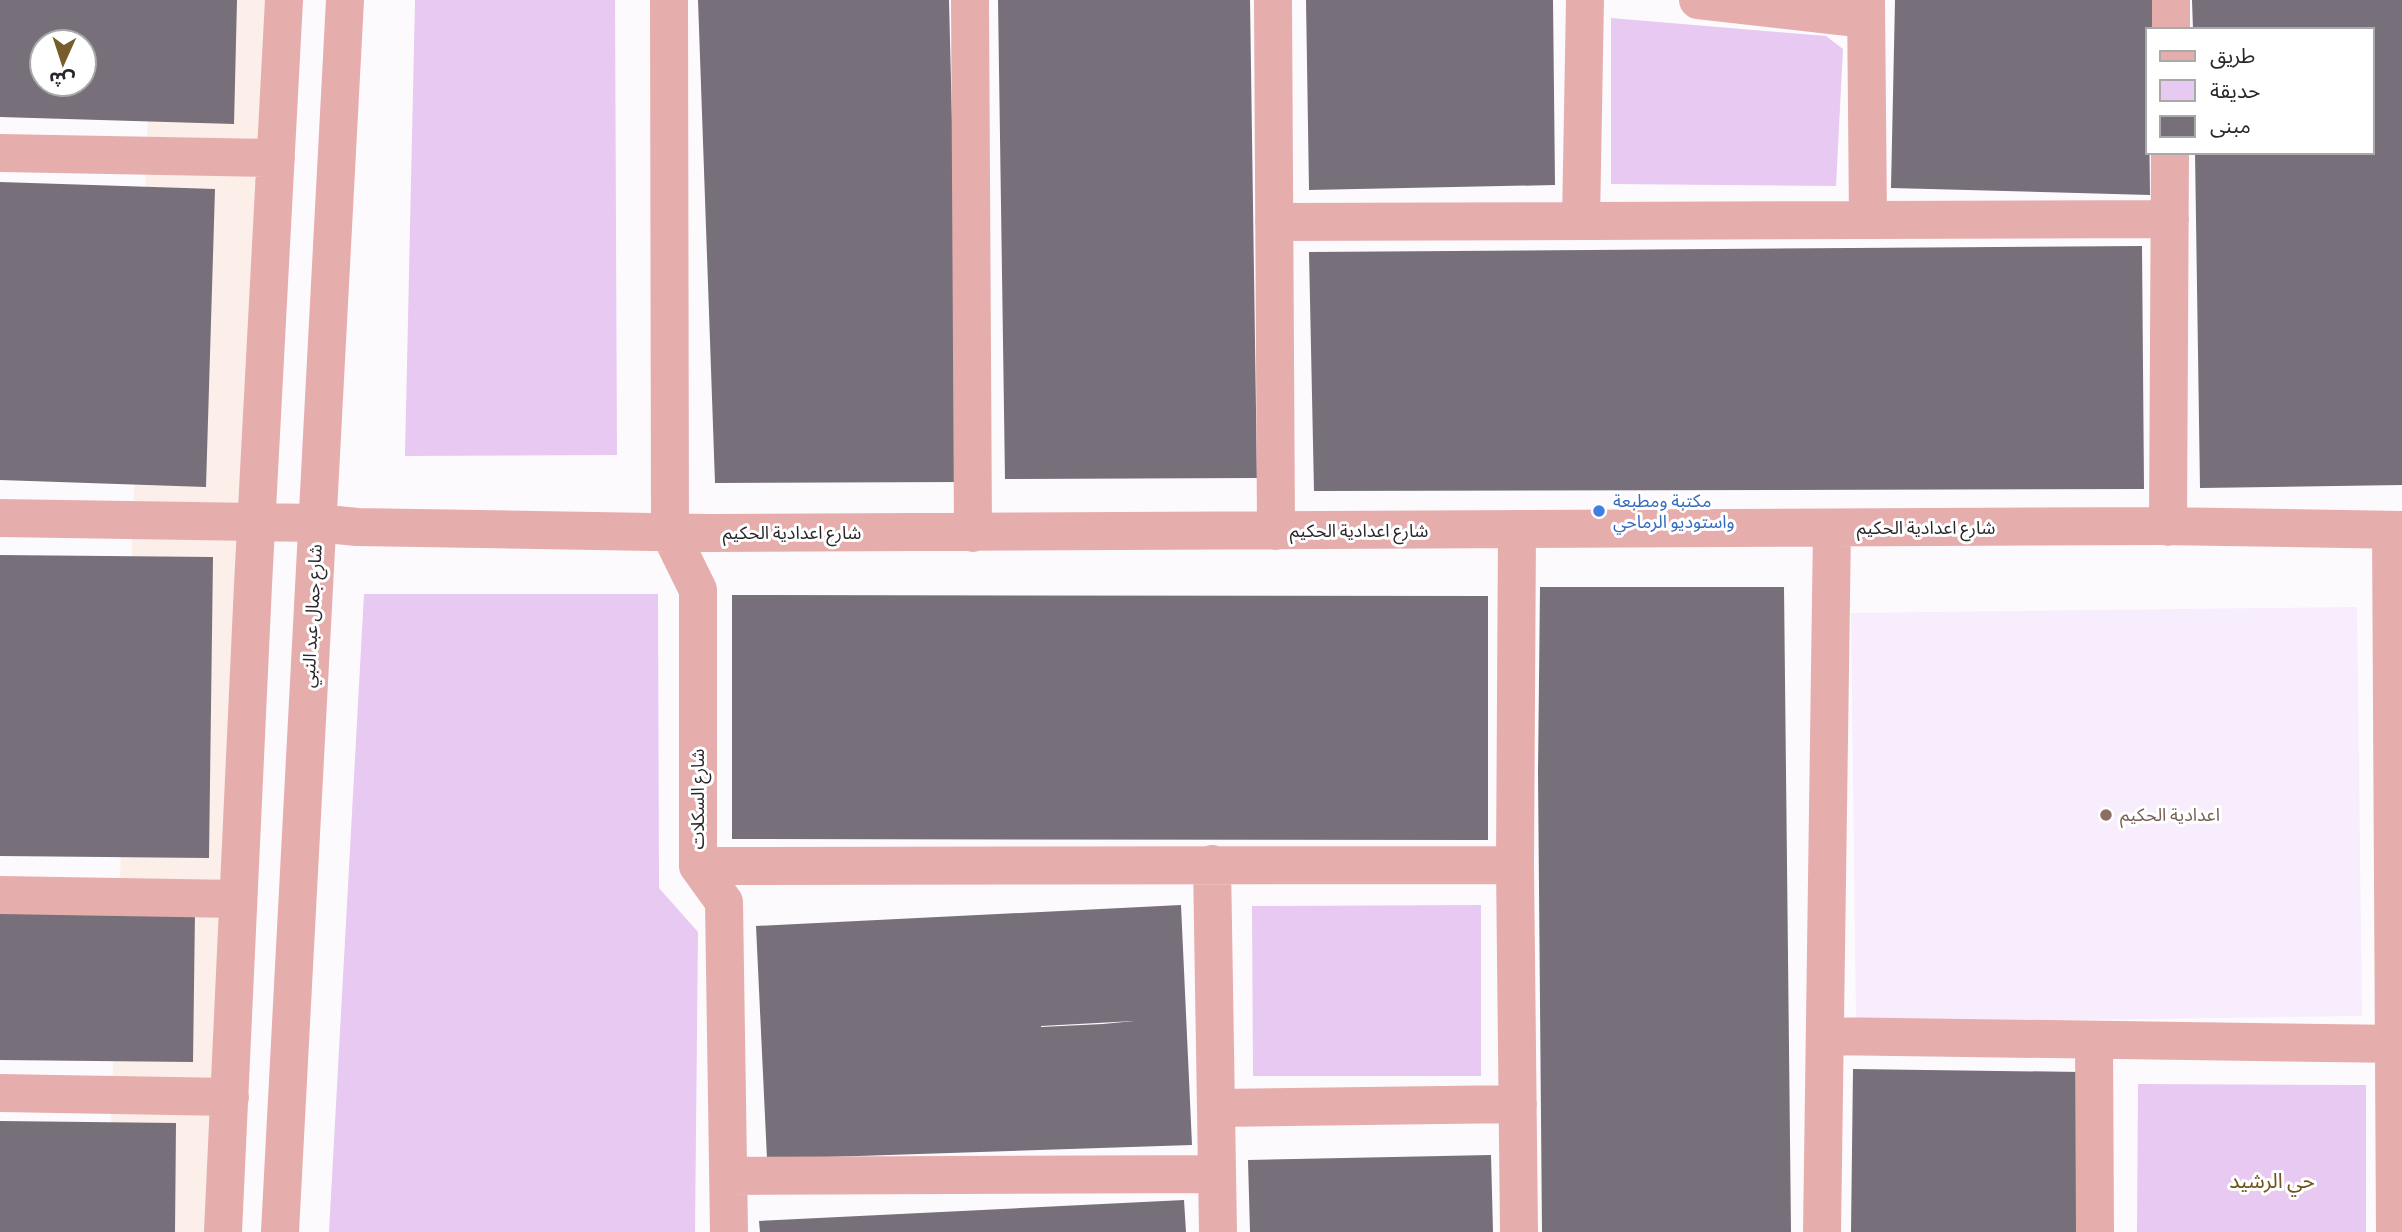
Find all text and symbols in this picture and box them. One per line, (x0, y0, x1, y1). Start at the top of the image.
north arrow (28, 28, 98, 98)
legend (2146, 28, 2374, 154)
text: طريق (2210, 43, 2255, 69)
text: ش (49, 67, 76, 92)
text: حديقة (2210, 78, 2260, 104)
text: مبنى (2210, 113, 2251, 139)
place label: مكتبة ومطبعة واستوديو الرماحي (1613, 490, 1735, 535)
marker: مكتبة ومطبعة واستوديو الرماحي (1591, 503, 1607, 519)
street label: شارع اعدادية الحكيم (1857, 517, 1995, 542)
street label: شارع اعدادية الحكيم (1290, 520, 1428, 545)
street label: شارع اعدادية الحكيم (723, 522, 861, 547)
street label: شارع جمال عبد النبي (297, 544, 330, 689)
street label: شارع السكلات (687, 749, 712, 849)
place label: اعدادية الحكيم (2120, 804, 2220, 828)
marker: اعدادية الحكيم (2098, 807, 2114, 823)
district label: حي الرشيد (2229, 1168, 2315, 1197)

